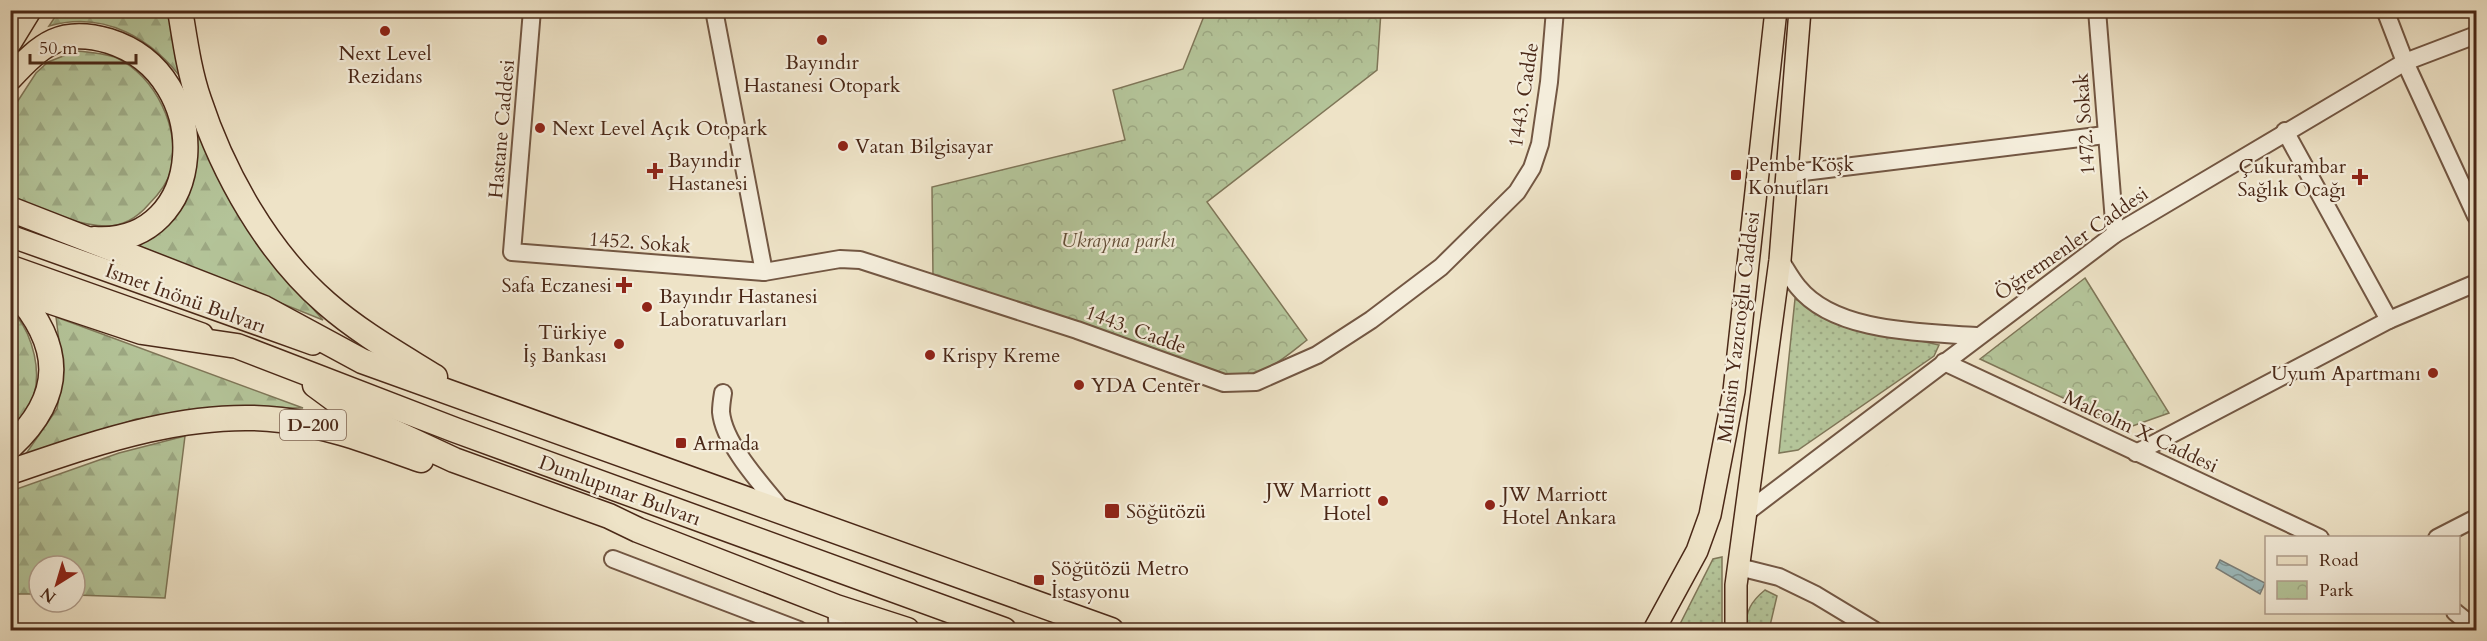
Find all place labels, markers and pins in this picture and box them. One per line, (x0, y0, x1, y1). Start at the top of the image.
marker: Next Level Rezidans (378, 24, 392, 38)
marker: Bayındır Hastanesi Otopark (815, 33, 829, 47)
place label: Next Level Rezidans (338, 40, 432, 90)
place label: Bayındır Hastanesi Otopark (744, 49, 901, 99)
place label: Next Level Açık Otopark (552, 115, 768, 142)
marker: Next Level Açık Otopark (533, 121, 547, 135)
place label: Vatan Bilgisayar (855, 133, 994, 160)
marker: Vatan Bilgisayar (836, 139, 850, 153)
place label: Bayındır Hastanesi (668, 147, 748, 197)
place label: Pembe Köşk Konutları (1748, 151, 1854, 201)
place label: Çukurambar Sağlık Ocağı (2237, 153, 2347, 203)
marker: Bayındır Hastanesi (646, 162, 664, 180)
marker: Pembe Köşk Konutları (1729, 168, 1743, 182)
marker: Çukurambar Sağlık Ocağı (2351, 168, 2369, 186)
place label: Safa Eczanesi (501, 272, 612, 299)
marker: Safa Eczanesi (617, 278, 631, 292)
place label: Bayındır Hastanesi Laboratuvarları (659, 283, 818, 333)
marker: Bayındır Hastanesi Laboratuvarları (640, 300, 654, 314)
place label: Türkiye İş Bankası (523, 319, 607, 369)
marker: Türkiye İş Bankası (612, 337, 626, 351)
place label: Krispy Kreme (942, 342, 1060, 369)
marker: Krispy Kreme (923, 348, 937, 362)
place label: Uyum Apartmanı (2271, 360, 2421, 387)
marker: Uyum Apartmanı (2426, 366, 2440, 380)
place label: YDA Center (1091, 372, 1201, 399)
marker: YDA Center (1072, 378, 1086, 392)
place label: Armada (693, 430, 760, 457)
marker: Armada (674, 436, 688, 450)
place label: JW Marriott Hotel (1263, 477, 1372, 527)
place label: JW Marriott Hotel Ankara (1499, 481, 1617, 531)
marker: JW Marriott Hotel (1376, 494, 1390, 508)
place label: Söğütözü (1126, 498, 1206, 525)
marker: JW Marriott Hotel Ankara (1483, 498, 1497, 512)
marker: Söğütözü (1103, 502, 1121, 520)
place label: Söğütözü Metro İstasyonu (1051, 555, 1189, 605)
marker: Söğütözü Metro İstasyonu (1032, 573, 1046, 587)

